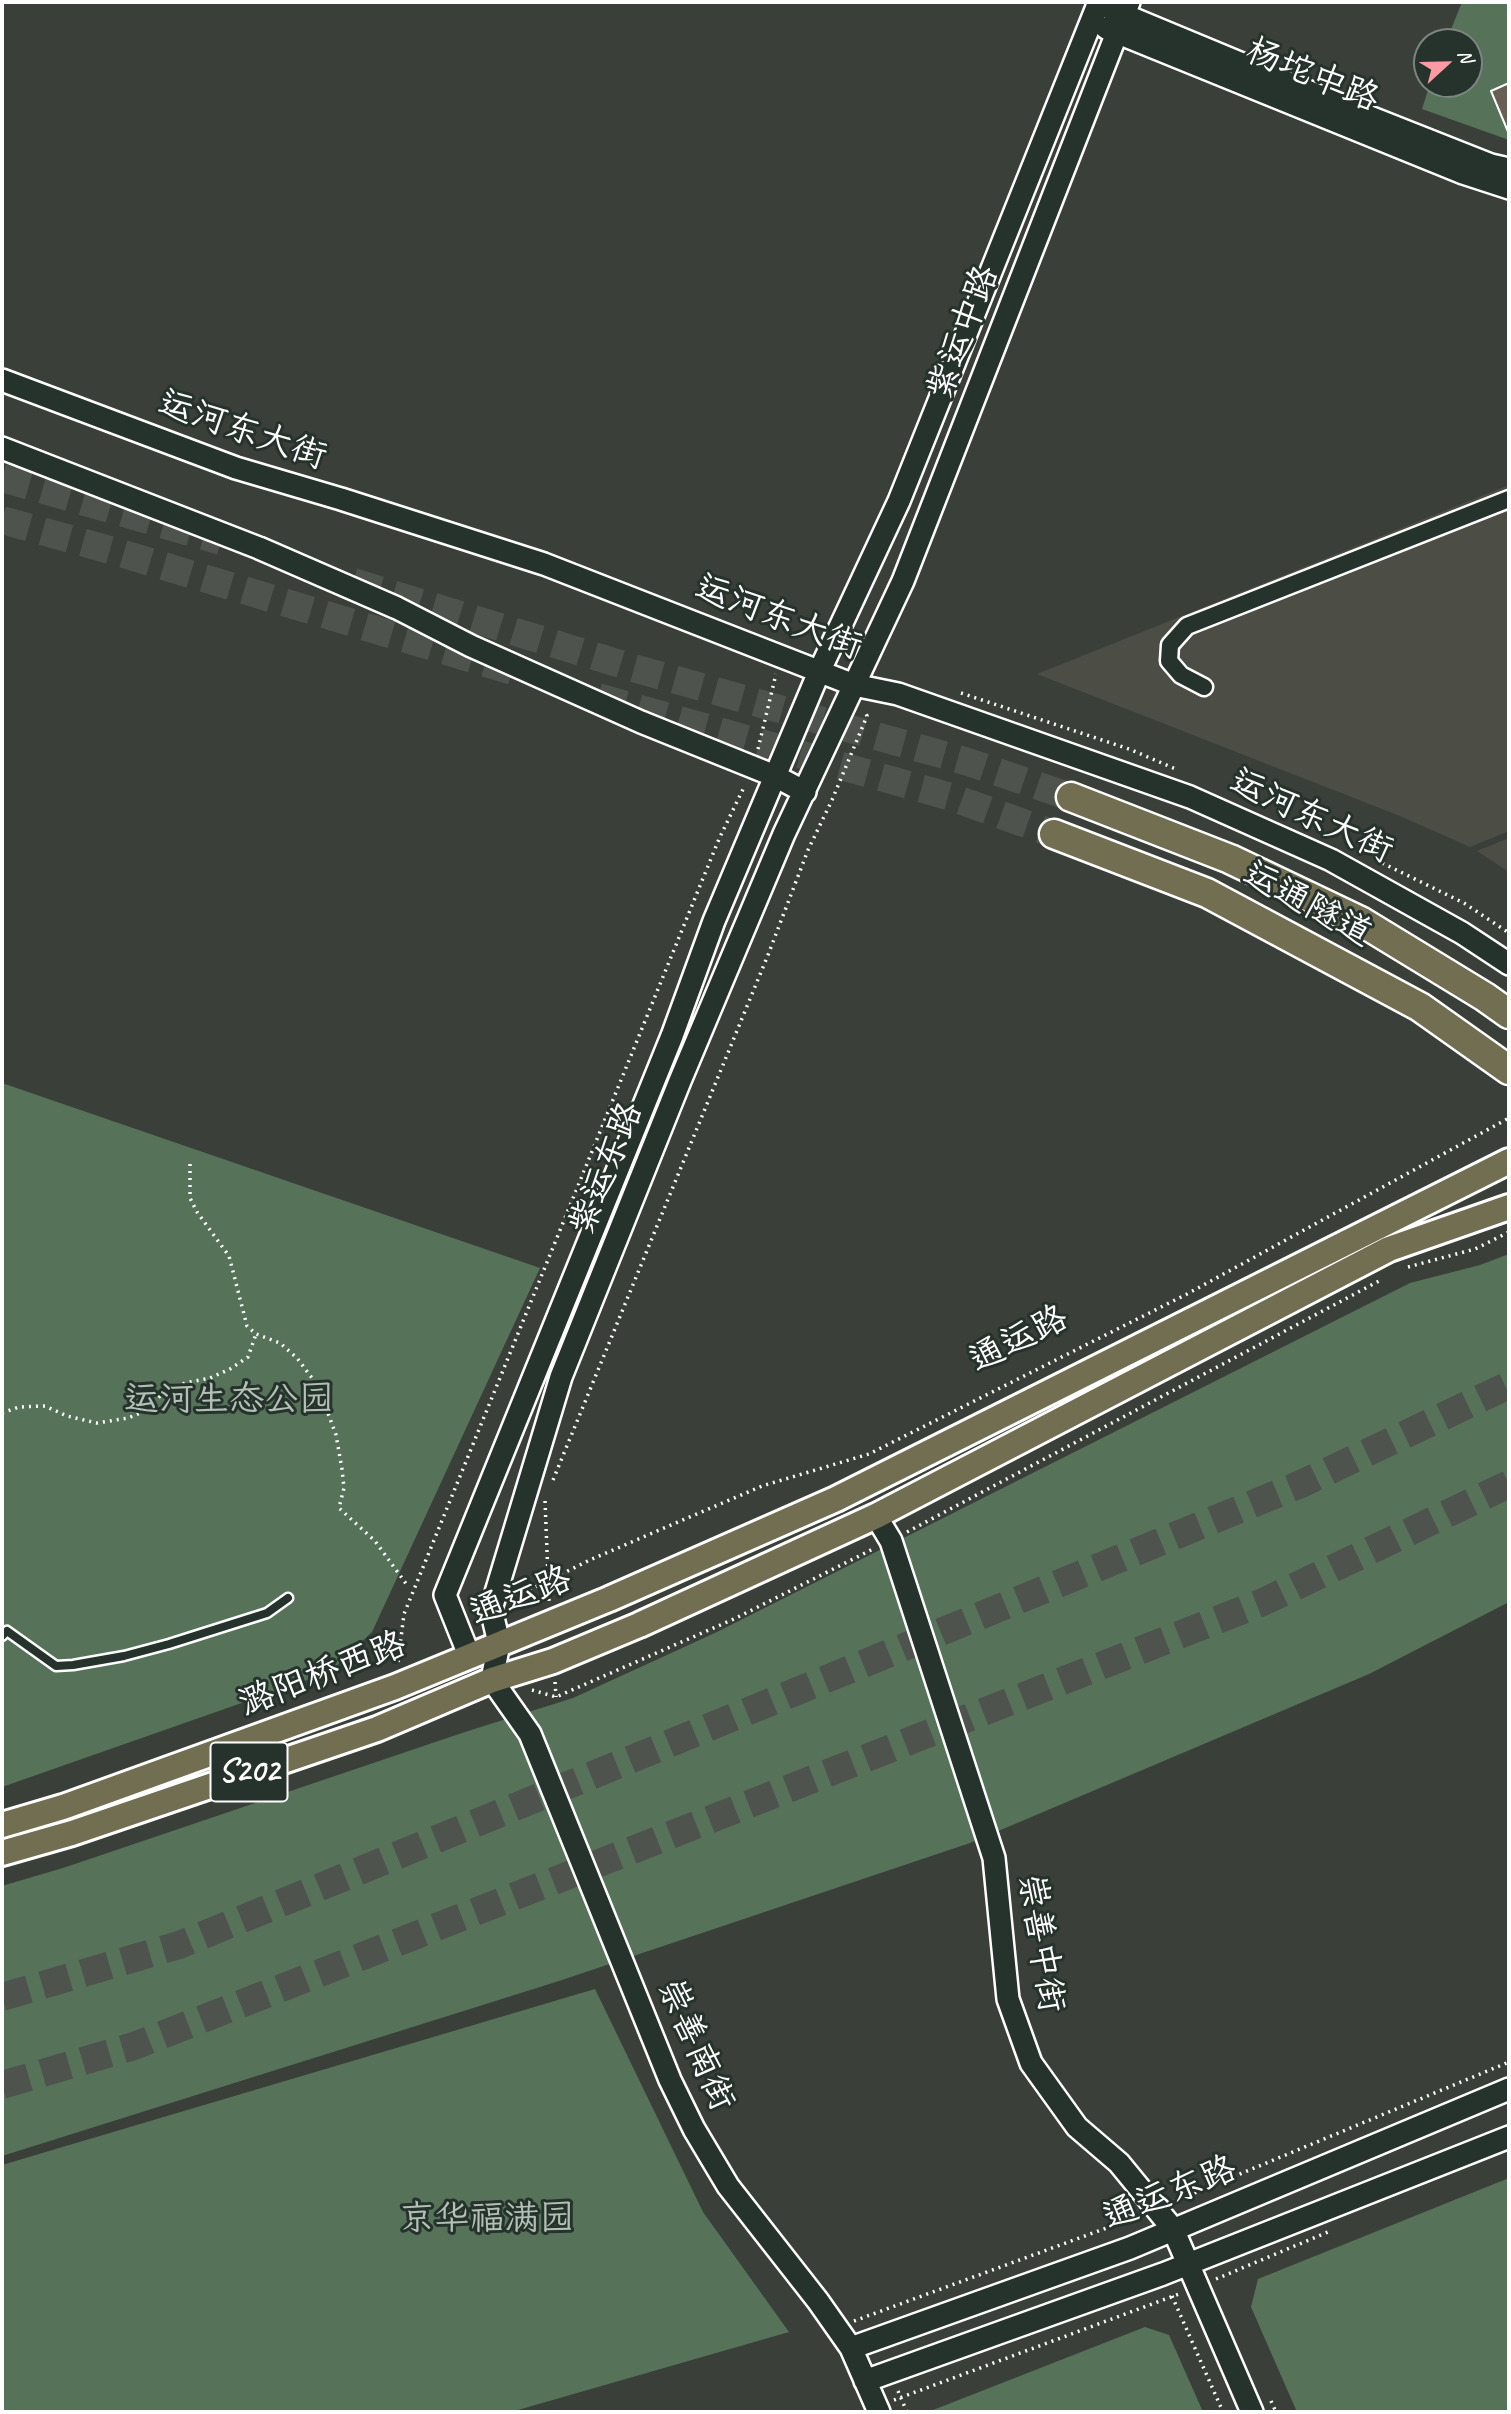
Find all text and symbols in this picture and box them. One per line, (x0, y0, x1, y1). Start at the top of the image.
north arrow (1413, 28, 1483, 98)
street label: 杨坨中路 (1239, 30, 1385, 122)
text: N (1452, 46, 1479, 66)
street label: 紫运中路 (919, 260, 1009, 406)
street label: 运河东大街 (152, 383, 332, 479)
street label: 运河东大街 (689, 567, 867, 669)
street label: 运河东大街 (1223, 761, 1399, 873)
street label: 运通隧道 (1235, 854, 1379, 956)
street label: 紫运东路 (561, 1096, 653, 1242)
street label: 通运路 (963, 1297, 1075, 1383)
park label: 运河生态公园 (124, 1380, 334, 1422)
street label: 通运路 (464, 1559, 578, 1635)
street label: 潞阳桥西路 (234, 1624, 412, 1726)
road number: S202 (210, 1742, 288, 1801)
street label: 崇善中街 (1008, 1871, 1072, 2015)
street label: 崇善南街 (647, 1973, 743, 2117)
street label: 通运东路 (1097, 2148, 1243, 2240)
park label: 京华福满园 (400, 2199, 574, 2241)

